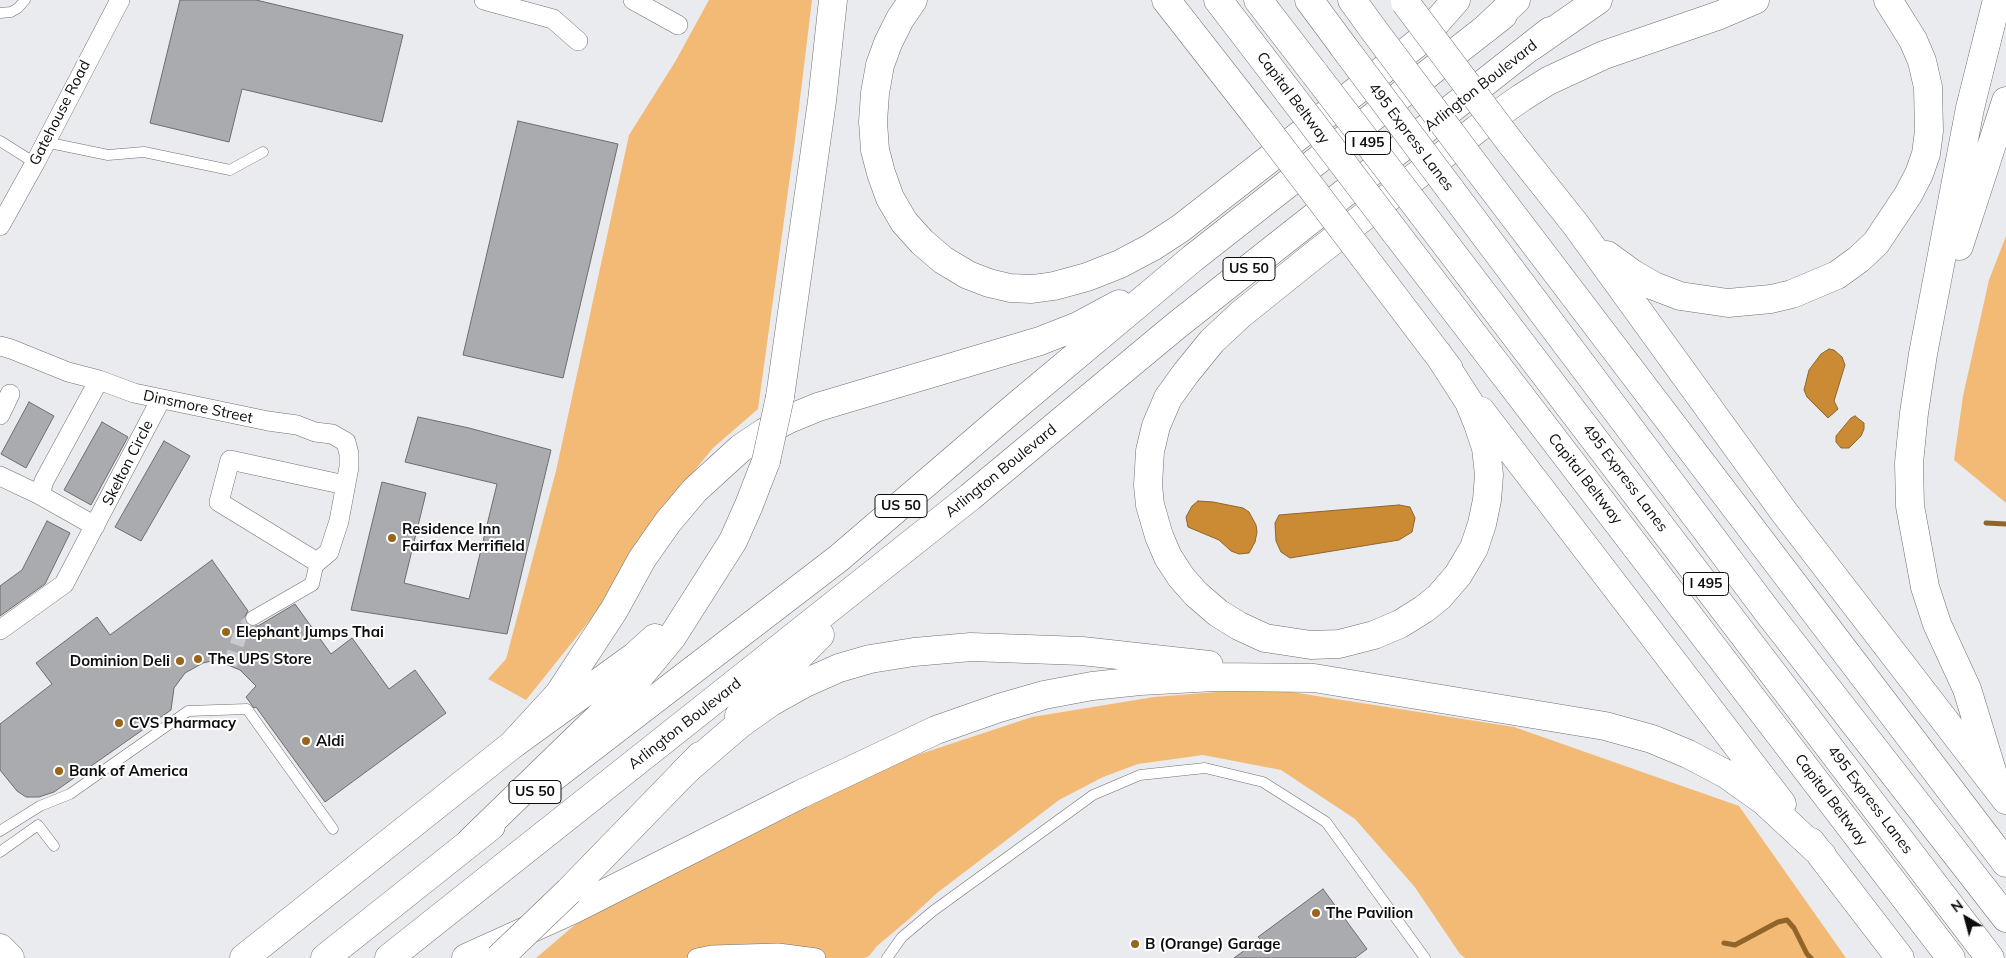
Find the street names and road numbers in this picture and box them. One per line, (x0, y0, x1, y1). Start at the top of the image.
street label: Arlington Boulevard (1421, 36, 1541, 136)
street label: Capital Beltway (1253, 49, 1333, 147)
street label: Gatehouse Road (26, 57, 94, 169)
street label: 495 Express Lanes (1365, 79, 1457, 195)
road number: I 495 (1346, 132, 1390, 154)
road number: US 50 (1223, 258, 1275, 280)
street label: Dinsmore Street (142, 387, 254, 427)
street label: Skelton Circle (99, 417, 157, 509)
street label: 495 Express Lanes (1579, 420, 1671, 536)
street label: Arlington Boulevard (942, 421, 1060, 521)
street label: Capital Beltway (1544, 430, 1626, 528)
road number: US 50 (875, 494, 927, 518)
road number: I 495 (1684, 572, 1728, 596)
street label: Arlington Boulevard (625, 674, 745, 774)
street label: 495 Express Lanes (1824, 742, 1916, 858)
street label: Capital Beltway (1791, 751, 1871, 849)
road number: US 50 (509, 780, 561, 804)

